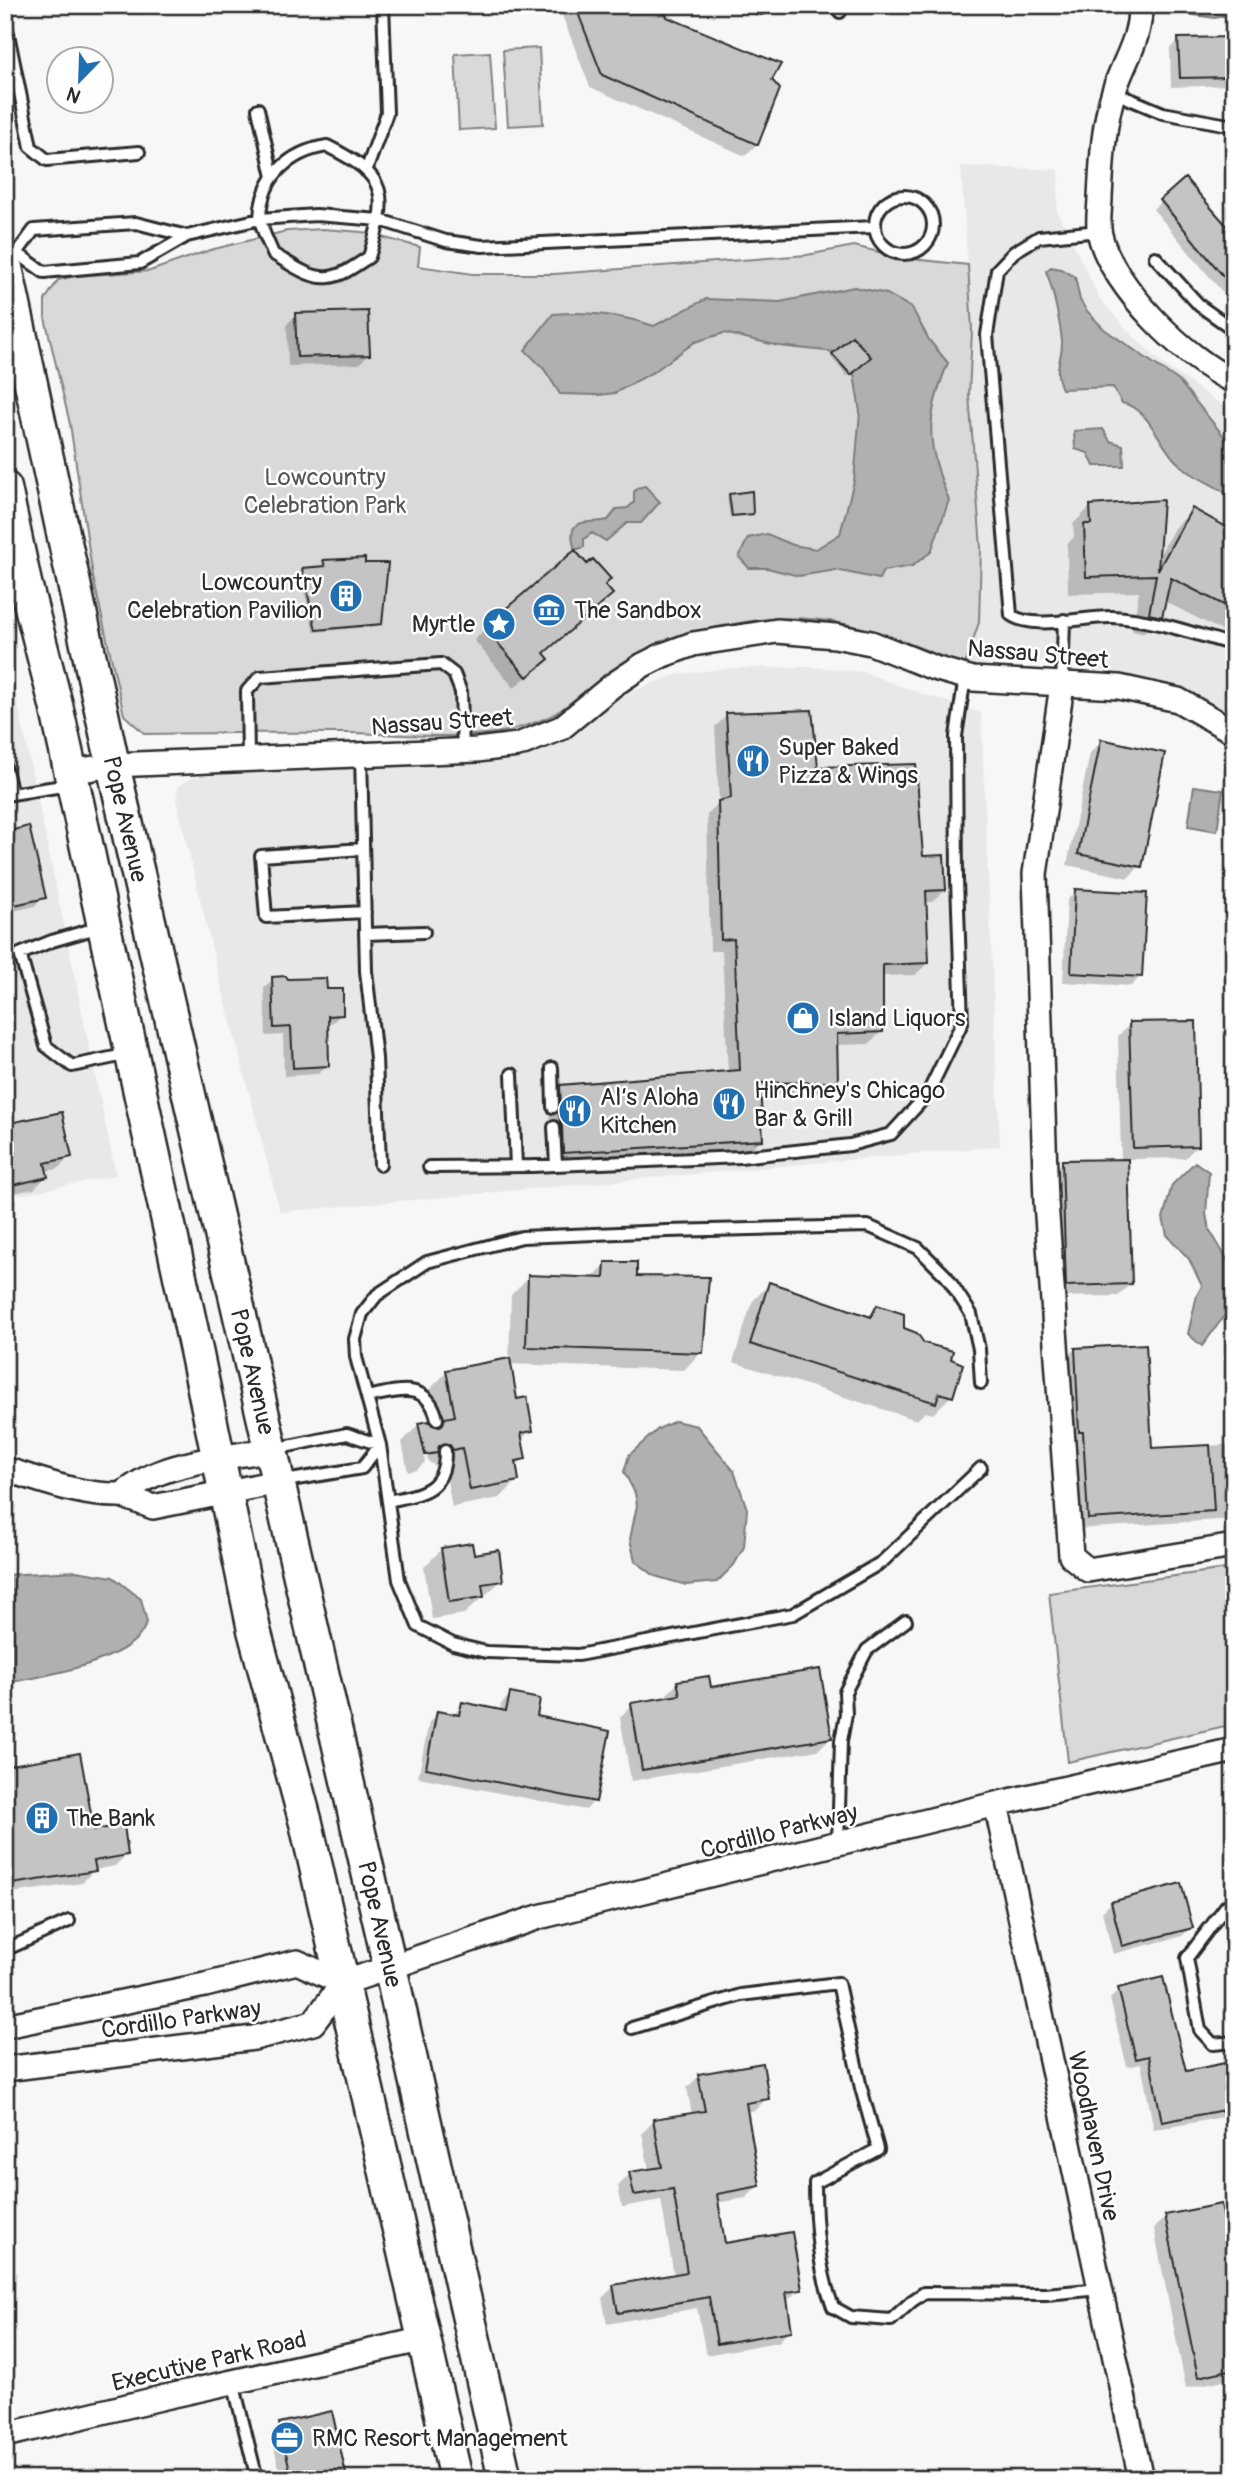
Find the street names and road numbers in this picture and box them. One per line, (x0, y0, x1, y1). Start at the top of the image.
street label: Nassau Street (966, 634, 1110, 675)
street label: Nassau Street (370, 703, 514, 742)
street label: Pope Avenue (96, 753, 154, 885)
street label: Pope Avenue (224, 1306, 281, 1438)
street label: Cordillo Parkway (698, 1798, 861, 1865)
street label: Pope Avenue (351, 1858, 408, 1990)
street label: Cordillo Parkway (99, 1994, 263, 2045)
street label: Woodhaven Drive (1061, 2049, 1126, 2224)
street label: Executive Park Road (109, 2325, 309, 2398)

